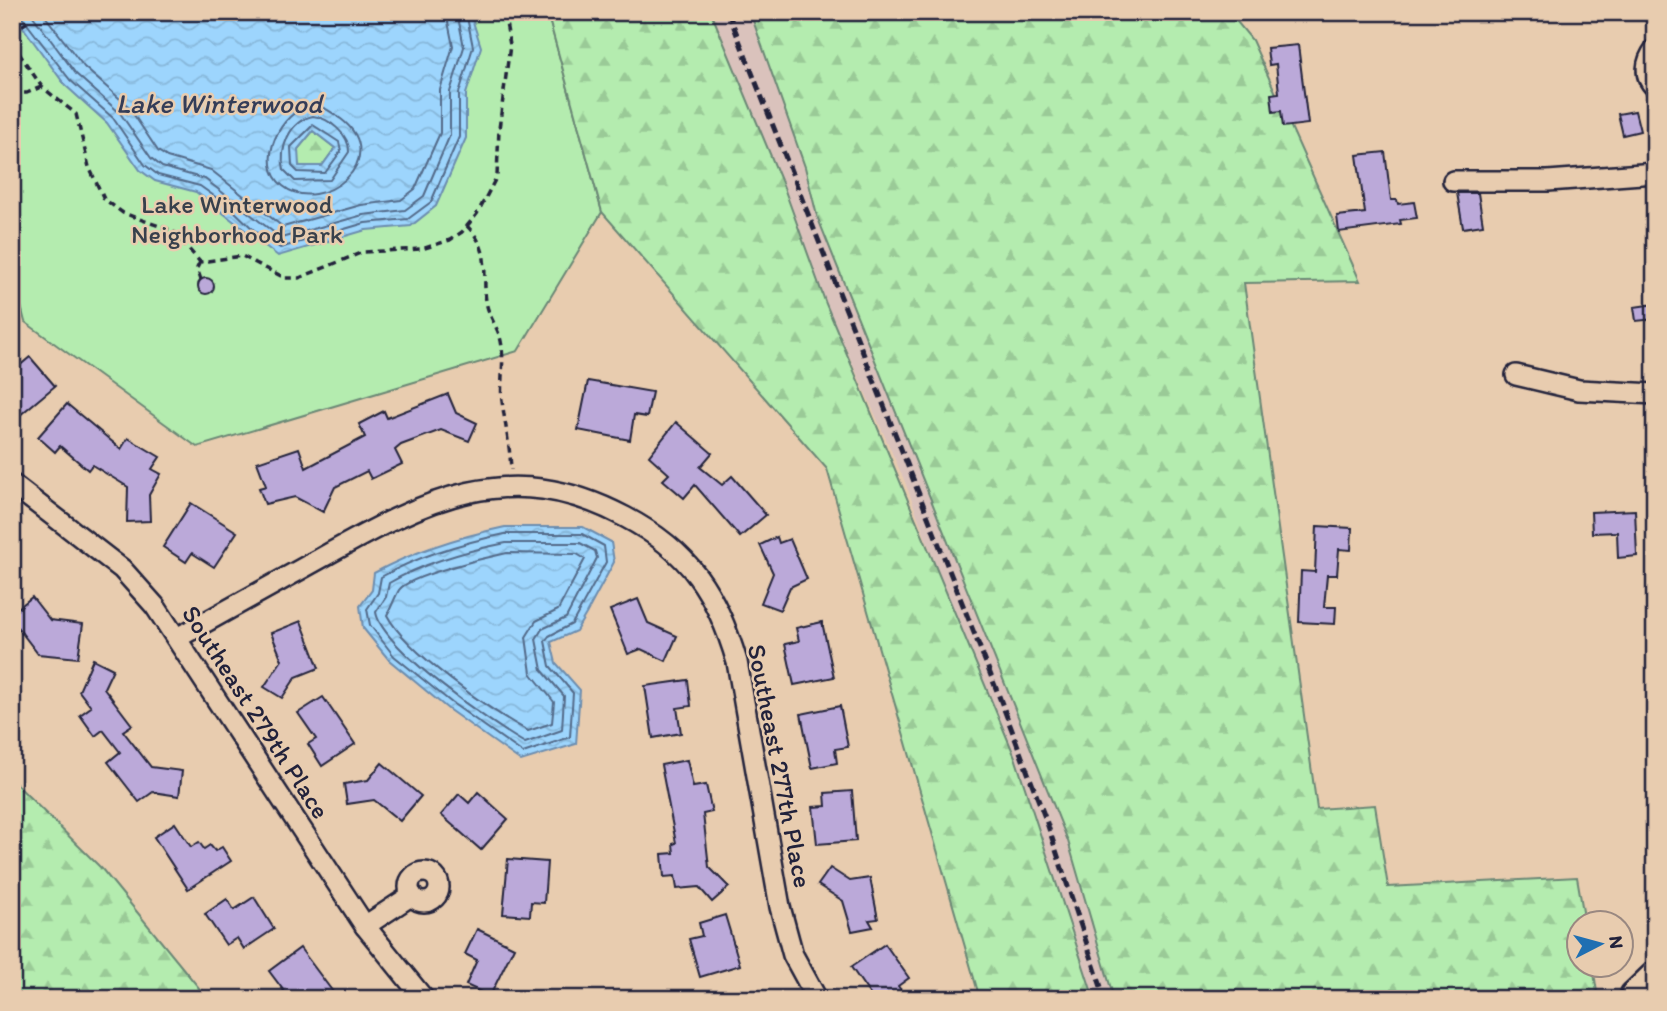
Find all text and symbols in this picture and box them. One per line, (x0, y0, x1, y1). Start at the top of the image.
water label: Lake Winterwood (116, 86, 325, 120)
park label: Lake Winterwood Neighborhood Park (131, 188, 343, 250)
street label: Southeast 279th Place (175, 599, 337, 825)
street label: Southeast 277th Place (741, 642, 819, 890)
north arrow (1566, 909, 1636, 979)
text: N (1604, 935, 1629, 950)

